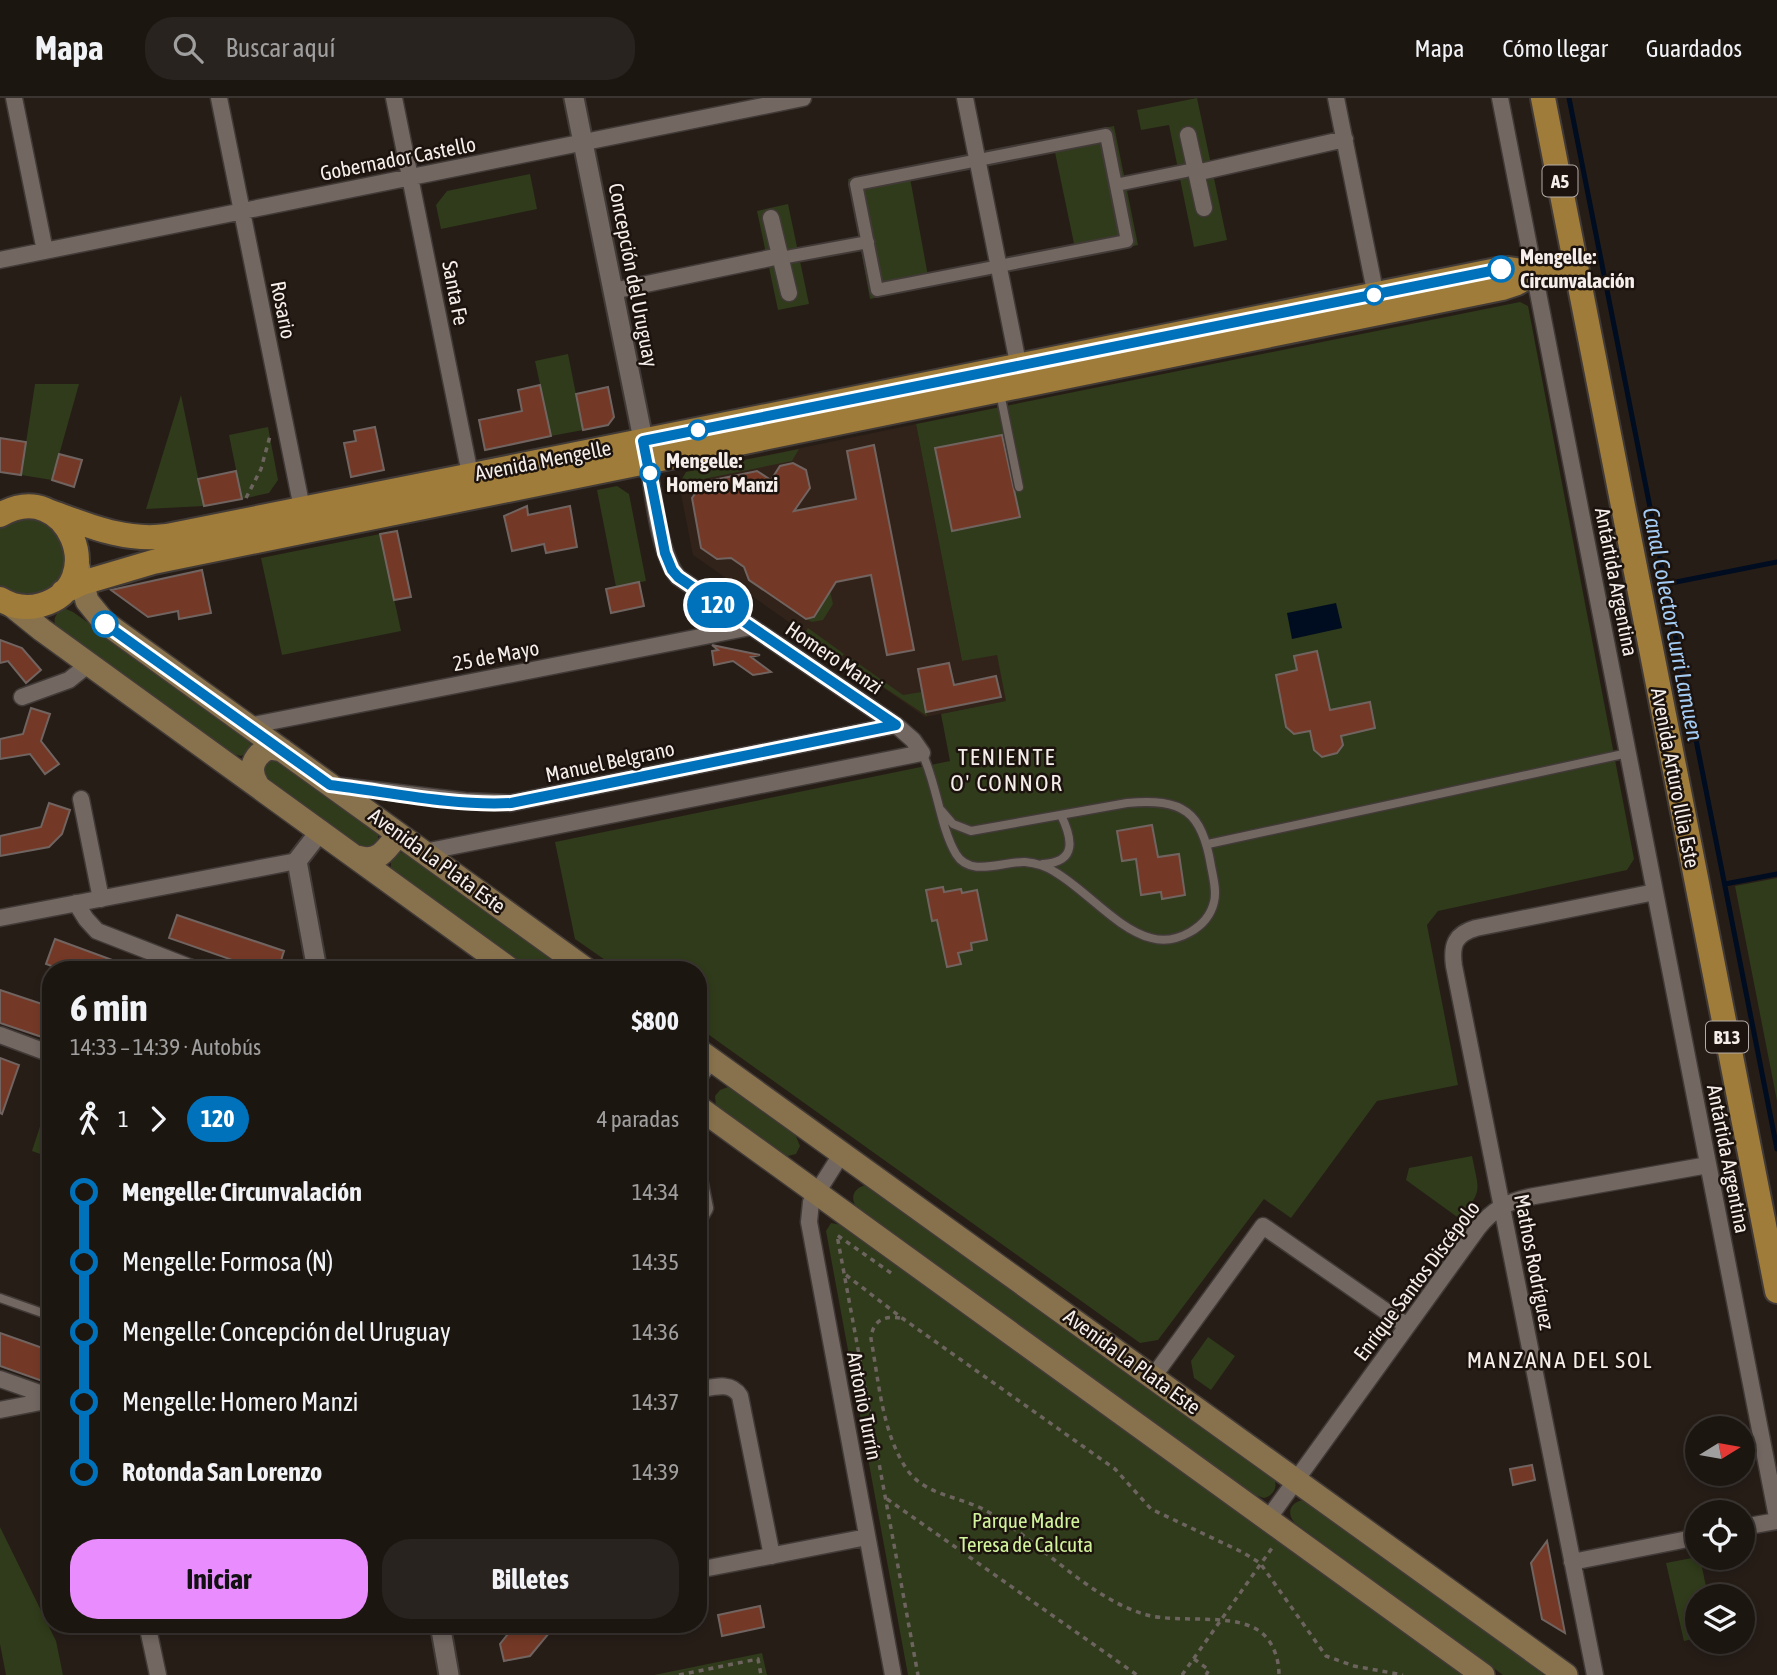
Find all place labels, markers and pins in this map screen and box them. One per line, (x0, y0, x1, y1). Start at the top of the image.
place label: Mengelle: Circunvalación (1520, 244, 1635, 292)
marker: Mengelle: Circunvalación (1488, 256, 1514, 282)
unlabelled marker (1364, 285, 1384, 305)
unlabelled marker (688, 420, 708, 440)
place label: Mengelle: Homero Manzi (666, 448, 778, 496)
marker: Mengelle: Homero Manzi (640, 463, 660, 483)
unlabelled marker (92, 611, 118, 637)

